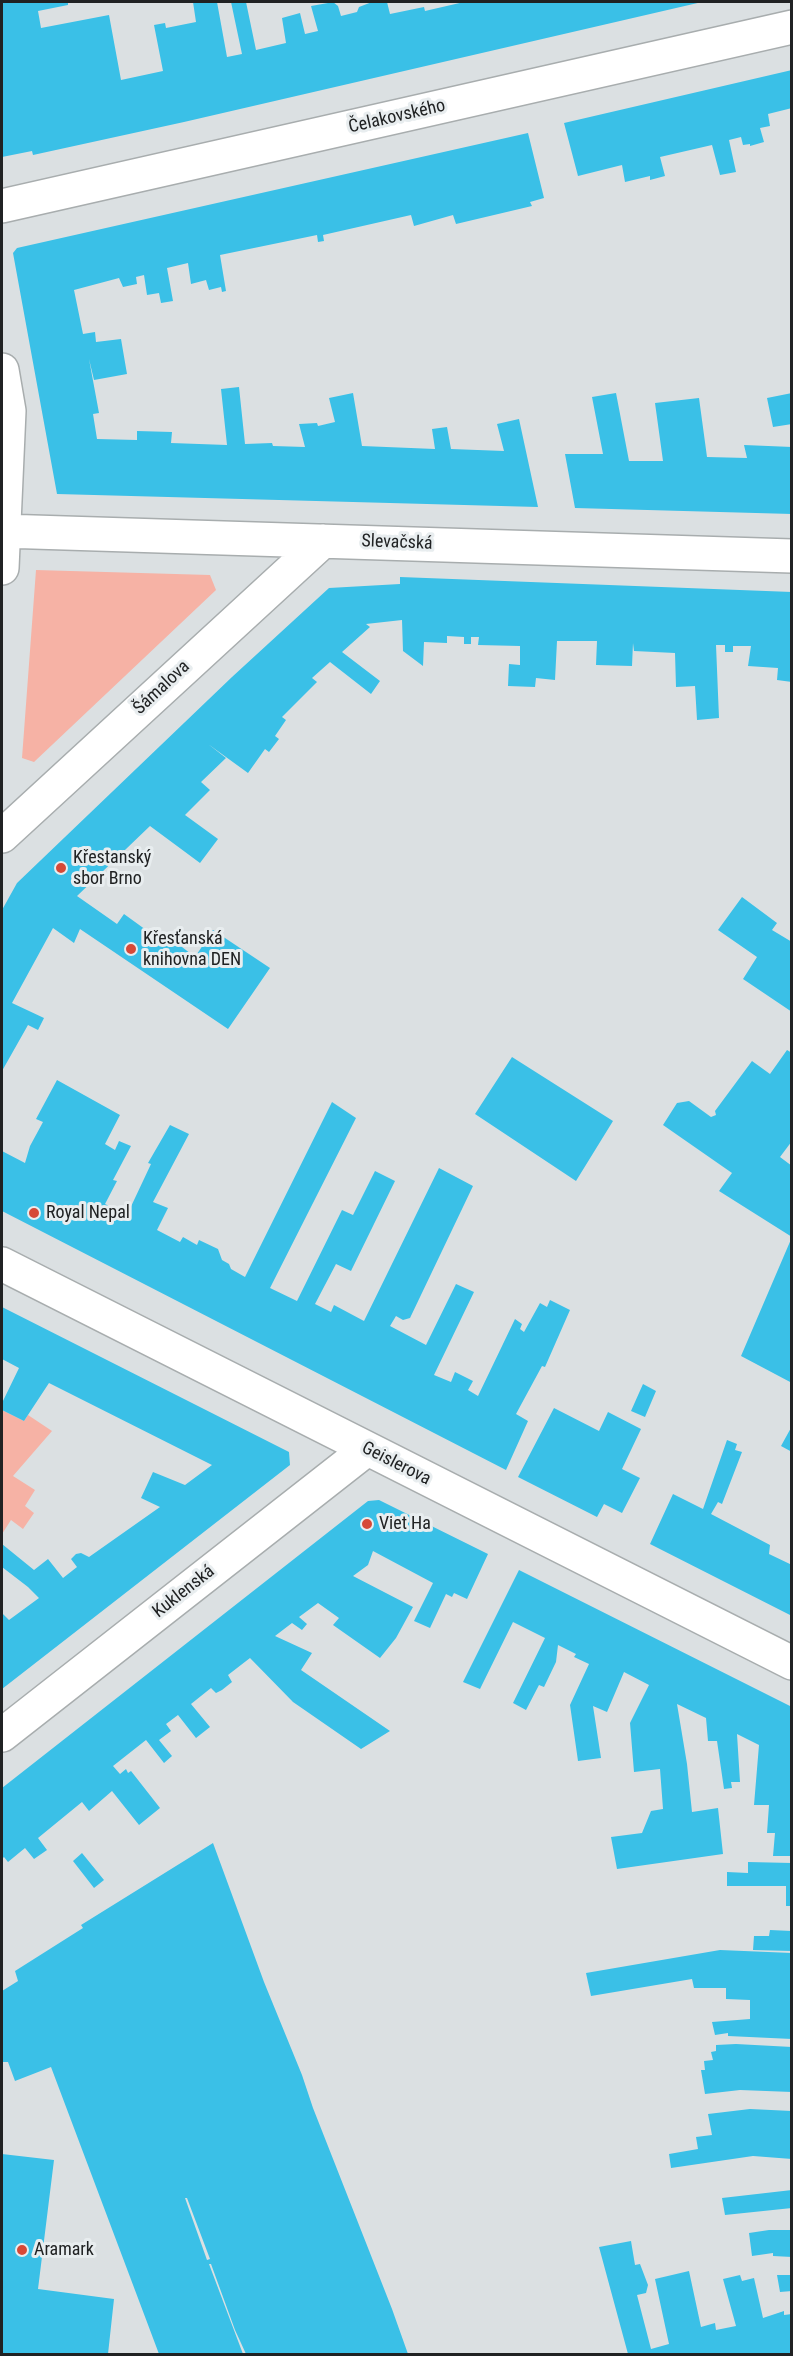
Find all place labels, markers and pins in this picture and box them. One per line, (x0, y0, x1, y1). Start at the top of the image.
place label: Křestanský sbor Brno (73, 847, 151, 890)
marker: Křestanský sbor Brno (54, 861, 68, 875)
place label: Křesťanská knihovna DEN (143, 928, 241, 970)
marker: Křesťanská knihovna DEN (124, 942, 138, 956)
place label: Royal Nepal (46, 1202, 130, 1224)
marker: Royal Nepal (27, 1206, 41, 1220)
place label: Viet Ha (379, 1513, 431, 1535)
marker: Viet Ha (360, 1517, 374, 1531)
place label: Aramark (34, 2239, 94, 2261)
marker: Aramark (15, 2243, 29, 2257)

